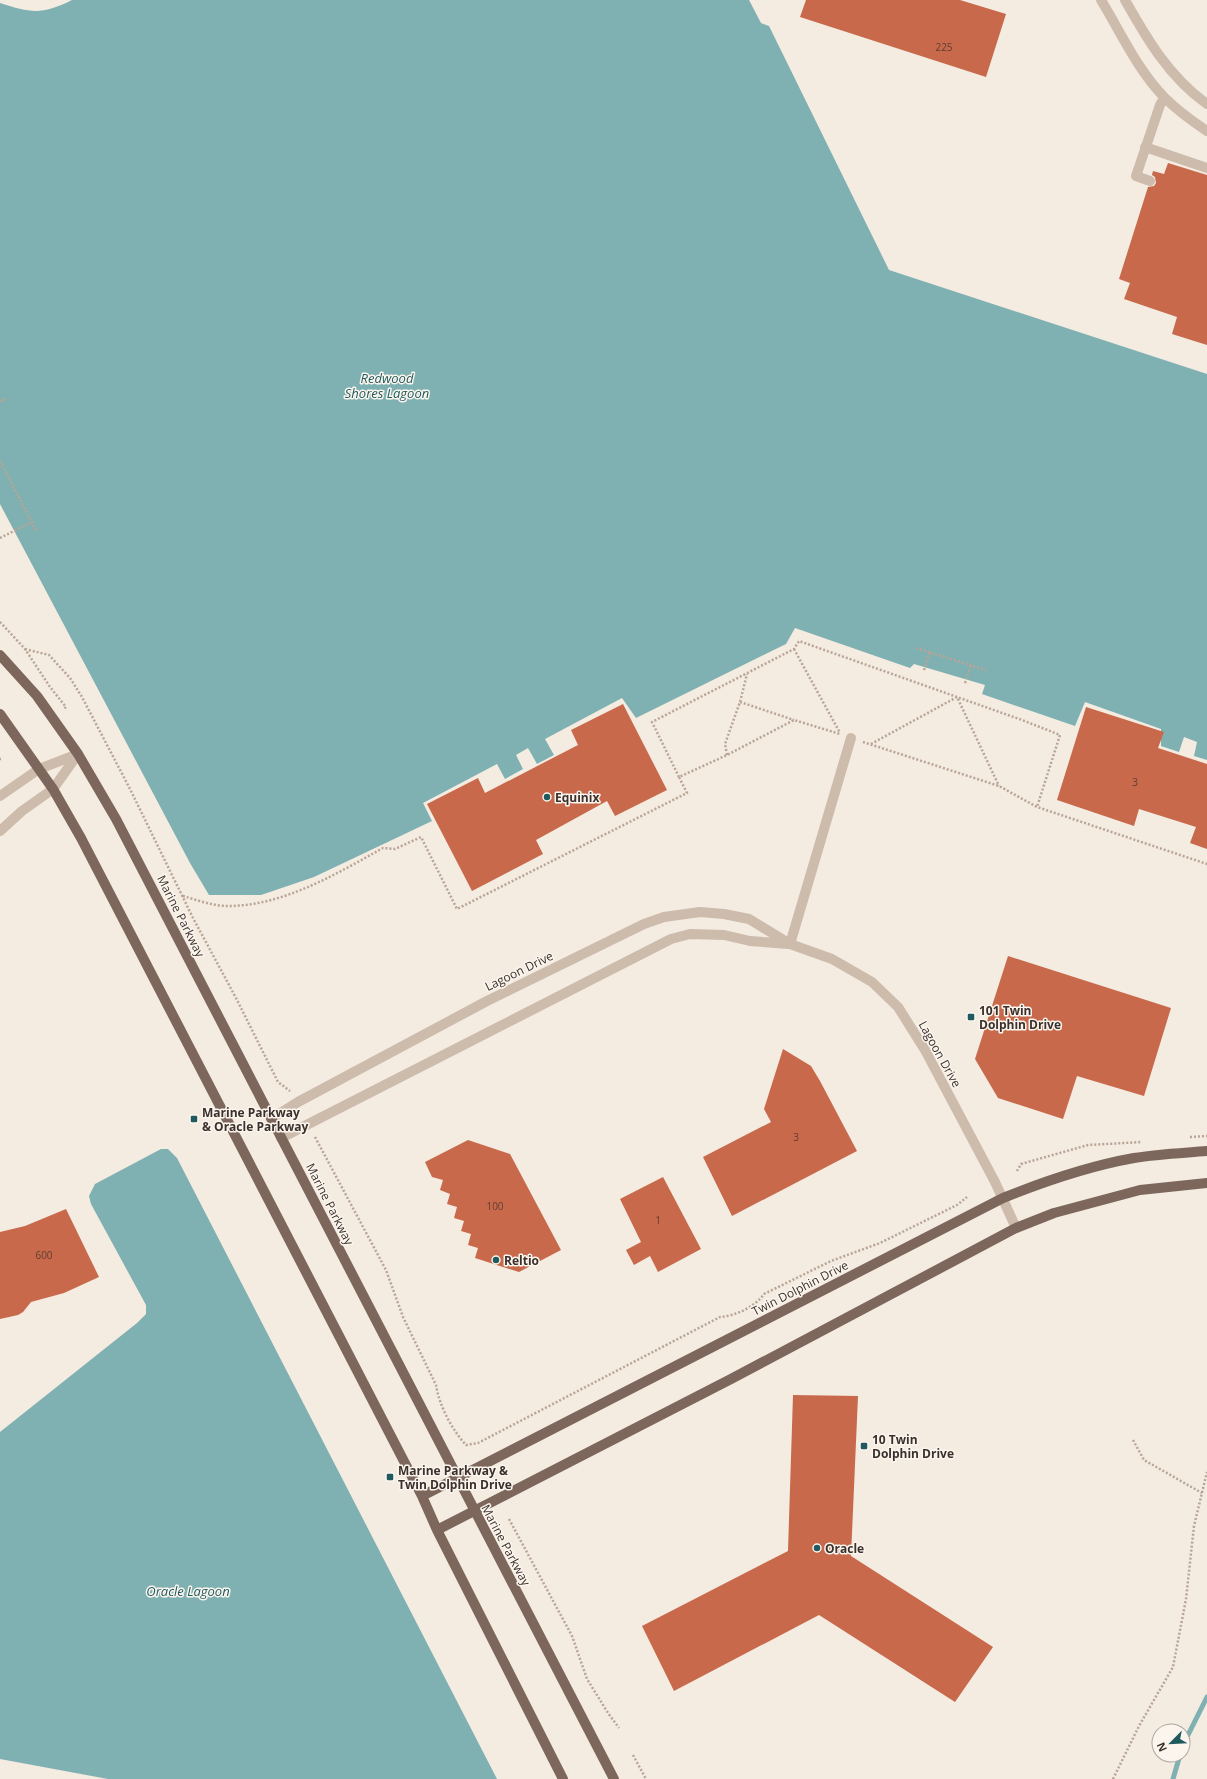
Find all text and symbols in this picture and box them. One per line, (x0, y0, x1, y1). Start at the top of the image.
house number: 225 (935, 40, 953, 54)
water label: Redwood Shores Lagoon (345, 369, 429, 402)
house number: 3 (1132, 775, 1138, 789)
place label: Equinix (555, 789, 599, 806)
marker: Equinix (542, 792, 552, 802)
street label: Marine Parkway (153, 872, 209, 961)
street label: Lagoon Drive (482, 947, 556, 995)
place label: 101 Twin Dolphin Drive (979, 1002, 1061, 1033)
marker: 101 Twin Dolphin Drive (966, 1012, 976, 1022)
street label: Lagoon Drive (915, 1018, 965, 1091)
place label: Marine Parkway & Oracle Parkway (202, 1104, 309, 1135)
marker: Marine Parkway & Oracle Parkway (189, 1114, 199, 1124)
house number: 3 (793, 1130, 799, 1144)
street label: Marine Parkway (302, 1160, 358, 1249)
house number: 100 (486, 1199, 504, 1213)
house number: 1 (655, 1213, 661, 1227)
house number: 600 (35, 1248, 53, 1262)
place label: Reltio (504, 1252, 539, 1269)
marker: Reltio (491, 1255, 501, 1265)
street label: Twin Dolphin Drive (749, 1256, 851, 1320)
place label: 10 Twin Dolphin Drive (872, 1431, 954, 1462)
marker: 10 Twin Dolphin Drive (859, 1441, 869, 1451)
place label: Marine Parkway & Twin Dolphin Drive (398, 1462, 512, 1493)
marker: Marine Parkway & Twin Dolphin Drive (385, 1472, 395, 1482)
street label: Marine Parkway (477, 1501, 535, 1589)
place label: Oracle (825, 1540, 864, 1557)
marker: Oracle (812, 1543, 822, 1553)
water label: Oracle Lagoon (146, 1582, 230, 1600)
north arrow (1151, 1723, 1191, 1763)
text: N (1153, 1740, 1170, 1754)

